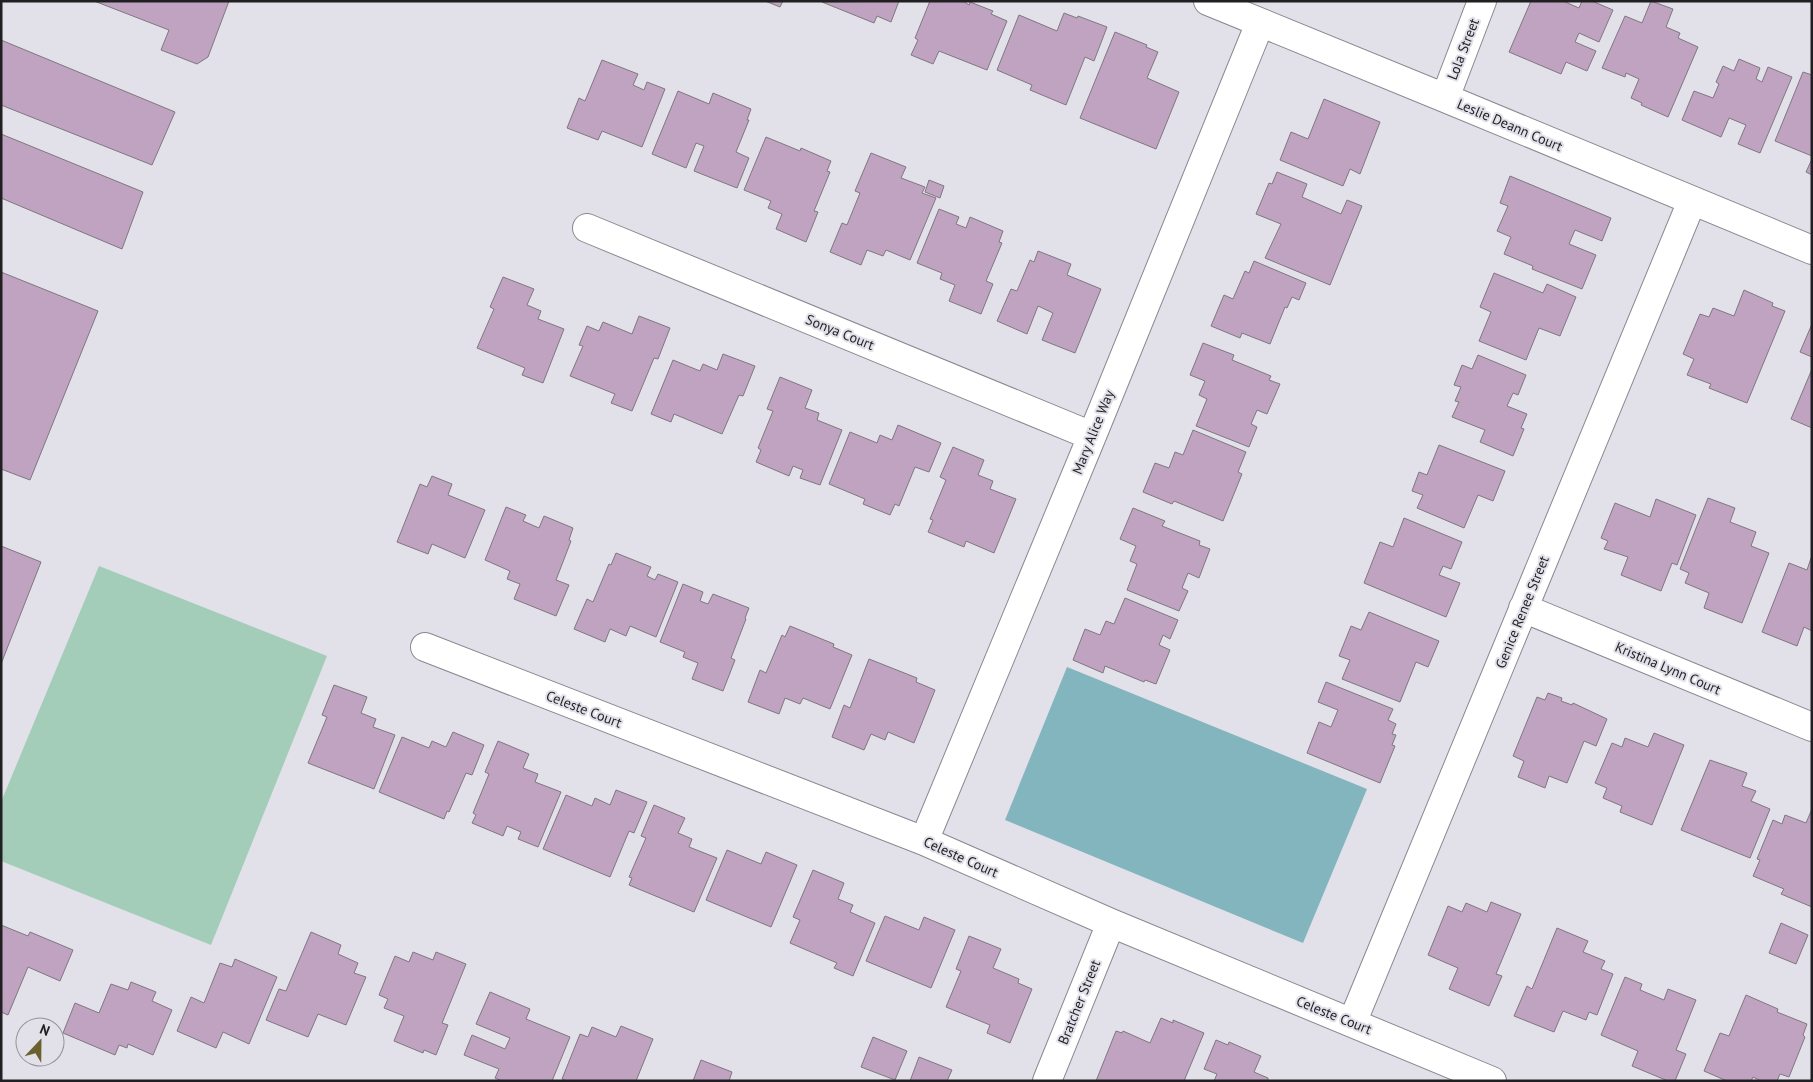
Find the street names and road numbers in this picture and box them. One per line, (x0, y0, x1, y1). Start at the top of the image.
street label: Lola Street (1443, 15, 1483, 82)
street label: Leslie Deann Court (1455, 95, 1566, 155)
street label: Sonya Court (803, 310, 877, 354)
street label: Mary Alice Way (1068, 387, 1118, 477)
street label: Genice Renee Street (1491, 553, 1553, 671)
street label: Kristina Lynn Court (1612, 638, 1724, 699)
street label: Celeste Court (544, 686, 625, 732)
street label: Celeste Court (921, 833, 1001, 882)
street label: Bratcher Street (1054, 957, 1104, 1047)
street label: Celeste Court (1294, 992, 1375, 1038)

